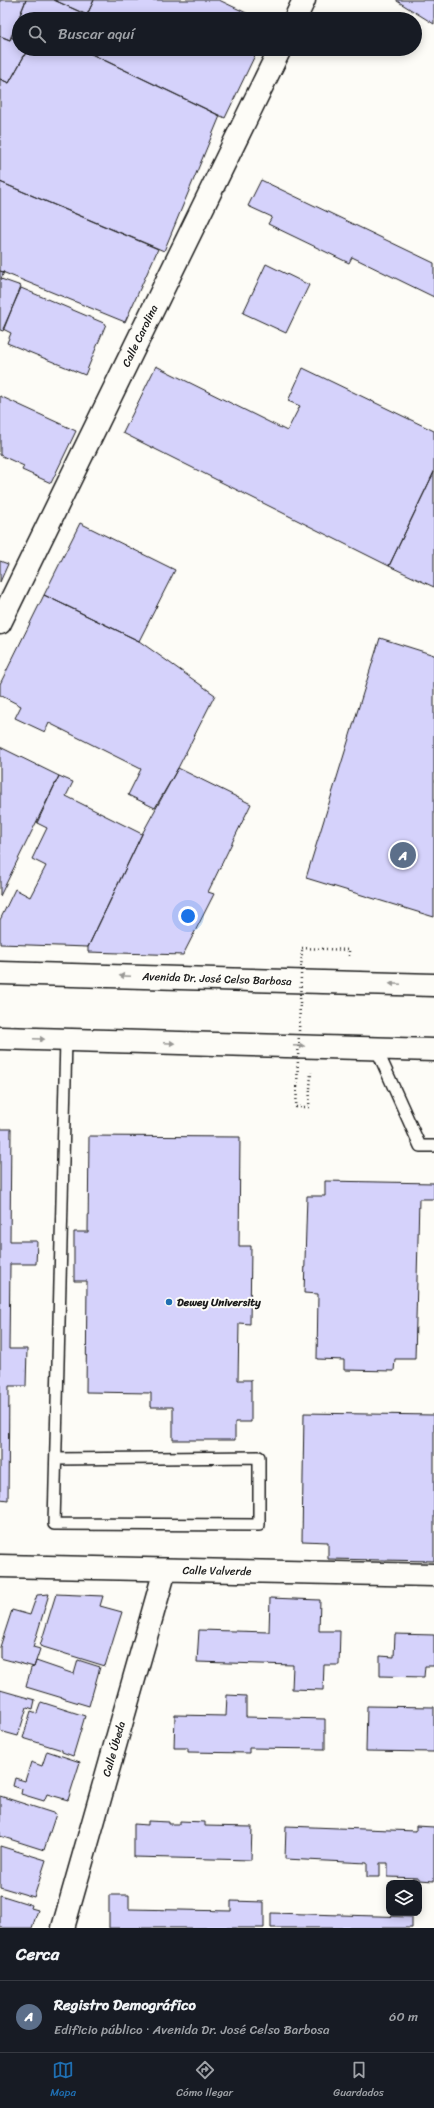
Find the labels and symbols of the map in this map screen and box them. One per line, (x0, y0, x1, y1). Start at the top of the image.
street label: Calle Carolina (117, 301, 163, 370)
pin: A (390, 840, 416, 870)
your location (178, 906, 198, 926)
street label: Avenida Dr. José Celso Barbosa (141, 967, 293, 991)
one-way arrow (118, 973, 131, 979)
one-way arrow (388, 981, 401, 987)
one-way arrow (33, 1036, 46, 1042)
one-way arrow (163, 1039, 175, 1046)
one-way arrow (293, 1043, 306, 1049)
place label: Dewey University (177, 1293, 261, 1312)
marker: Dewey University (164, 1297, 174, 1307)
street label: Calle Valverde (182, 1561, 252, 1581)
street label: Calle Úbeda (97, 1719, 131, 1779)

